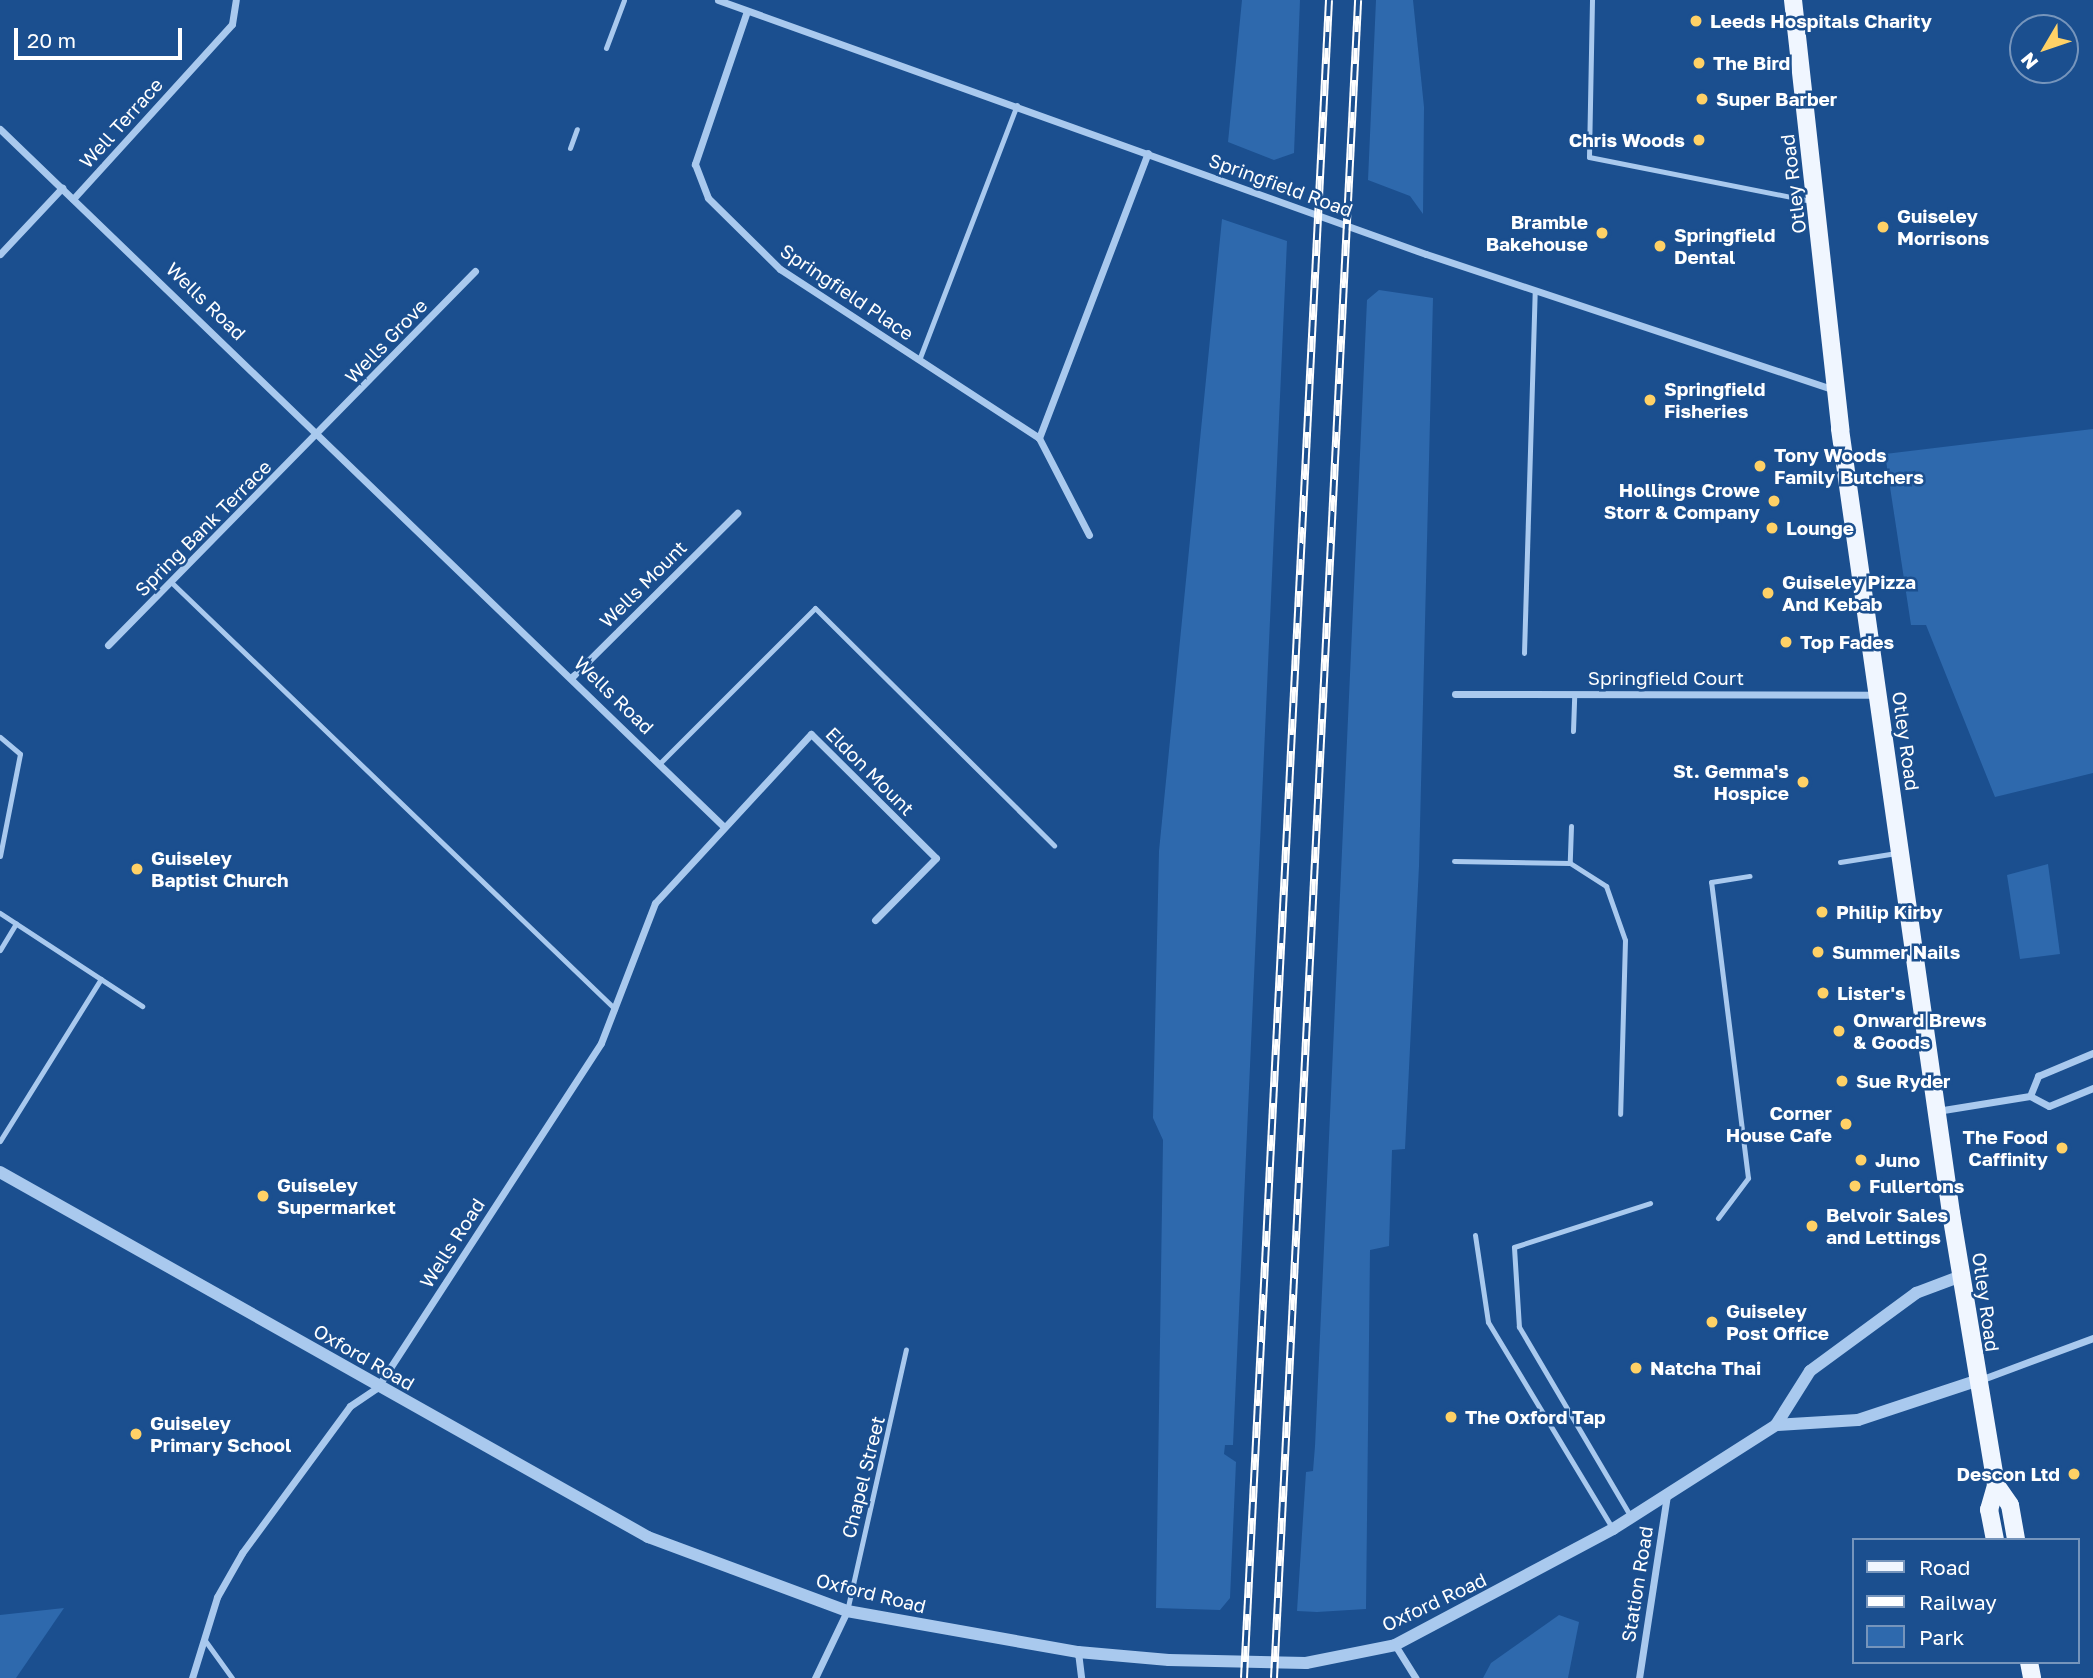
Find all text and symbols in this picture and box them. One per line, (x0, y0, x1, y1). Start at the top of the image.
place label: Leeds Hospitals Charity (1710, 10, 1932, 32)
marker: Leeds Hospitals Charity (1688, 13, 1704, 29)
scale bar (18, 14, 186, 58)
north arrow (2009, 14, 2079, 84)
text: 20 m (27, 27, 76, 53)
text: N (2015, 48, 2042, 74)
place label: The Bird (1713, 52, 1790, 74)
marker: The Bird (1691, 55, 1707, 71)
street label: Well Terrace (75, 73, 167, 173)
place label: Super Barber (1716, 88, 1837, 110)
marker: Super Barber (1694, 91, 1710, 107)
place label: Chris Woods (1569, 129, 1685, 151)
marker: Chris Woods (1691, 132, 1707, 148)
street label: Otley Road (1776, 133, 1810, 235)
street label: Springfield Road (1206, 148, 1356, 222)
place label: Guiseley Morrisons (1897, 205, 1990, 249)
place label: Bramble Bakehouse (1486, 211, 1588, 255)
marker: Guiseley Morrisons (1875, 219, 1891, 235)
place label: Springfield Dental (1674, 224, 1776, 268)
marker: Bramble Bakehouse (1594, 225, 1610, 241)
marker: Springfield Dental (1652, 238, 1668, 254)
street label: Springfield Place (776, 239, 918, 345)
street label: Wells Road (161, 257, 251, 345)
street label: Wells Grove (340, 294, 432, 388)
place label: Springfield Fisheries (1664, 378, 1766, 422)
marker: Springfield Fisheries (1642, 392, 1658, 408)
place label: Tony Woods Family Butchers (1774, 444, 1924, 488)
street label: Spring Bank Terrace (130, 455, 276, 601)
marker: Tony Woods Family Butchers (1752, 458, 1768, 474)
place label: Hollings Crowe Storr & Company (1604, 479, 1760, 523)
marker: Hollings Crowe Storr & Company (1766, 493, 1782, 509)
place label: Lounge (1786, 517, 1854, 539)
marker: Lounge (1764, 520, 1780, 536)
street label: Wells Mount (595, 536, 691, 632)
place label: Guiseley Pizza And Kebab (1782, 571, 1916, 615)
marker: Guiseley Pizza And Kebab (1760, 585, 1776, 601)
place label: Top Fades (1800, 631, 1894, 653)
marker: Top Fades (1778, 634, 1794, 650)
street label: Wells Road (569, 651, 659, 739)
street label: Springfield Court (1588, 667, 1744, 689)
street label: Otley Road (1888, 690, 1924, 792)
street label: Eldon Mount (821, 722, 919, 820)
place label: St. Gemma's Hospice (1673, 760, 1789, 804)
marker: St. Gemma's Hospice (1795, 774, 1811, 790)
place label: Guiseley Baptist Church (151, 847, 289, 891)
marker: Guiseley Baptist Church (129, 861, 145, 877)
place label: Philip Kirby (1836, 901, 1943, 923)
marker: Philip Kirby (1814, 904, 1830, 920)
place label: Summer Nails (1832, 941, 1960, 963)
marker: Summer Nails (1810, 944, 1826, 960)
place label: Lister's (1837, 982, 1906, 1004)
marker: Lister's (1815, 985, 1831, 1001)
place label: Onward Brews & Goods (1853, 1009, 1987, 1053)
marker: Onward Brews & Goods (1831, 1023, 1847, 1039)
place label: Sue Ryder (1856, 1070, 1951, 1092)
marker: Sue Ryder (1834, 1073, 1850, 1089)
place label: Corner House Cafe (1726, 1102, 1832, 1146)
marker: Corner House Cafe (1838, 1116, 1854, 1132)
place label: The Food Caffinity (1963, 1126, 2048, 1170)
marker: The Food Caffinity (2054, 1140, 2070, 1156)
place label: Juno (1875, 1149, 1920, 1171)
marker: Juno (1853, 1152, 1869, 1168)
place label: Guiseley Supermarket (277, 1174, 396, 1218)
place label: Fullertons (1869, 1175, 1964, 1197)
marker: Fullertons (1847, 1178, 1863, 1194)
marker: Guiseley Supermarket (255, 1188, 271, 1204)
street label: Wells Road (415, 1194, 489, 1292)
place label: Belvoir Sales and Lettings (1826, 1204, 1948, 1248)
marker: Belvoir Sales and Lettings (1804, 1218, 1820, 1234)
street label: Otley Road (1968, 1251, 2004, 1353)
place label: Guiseley Post Office (1726, 1300, 1829, 1344)
marker: Guiseley Post Office (1704, 1314, 1720, 1330)
street label: Oxford Road (310, 1319, 418, 1395)
place label: Natcha Thai (1650, 1357, 1761, 1379)
marker: Natcha Thai (1628, 1360, 1644, 1376)
place label: The Oxford Tap (1465, 1406, 1606, 1428)
marker: The Oxford Tap (1443, 1409, 1459, 1425)
place label: Guiseley Primary School (150, 1412, 291, 1456)
street label: Chapel Street (837, 1414, 889, 1540)
marker: Guiseley Primary School (128, 1426, 144, 1442)
place label: Descon Ltd (1956, 1463, 2060, 1485)
marker: Descon Ltd (2066, 1466, 2082, 1482)
street label: Station Road (1617, 1524, 1657, 1644)
legend (1852, 1538, 2079, 1664)
text: Road (1919, 1554, 1970, 1580)
street label: Oxford Road (814, 1568, 928, 1618)
street label: Oxford Road (1378, 1568, 1490, 1636)
text: Railway (1919, 1589, 1997, 1615)
text: Park (1919, 1624, 1964, 1650)

